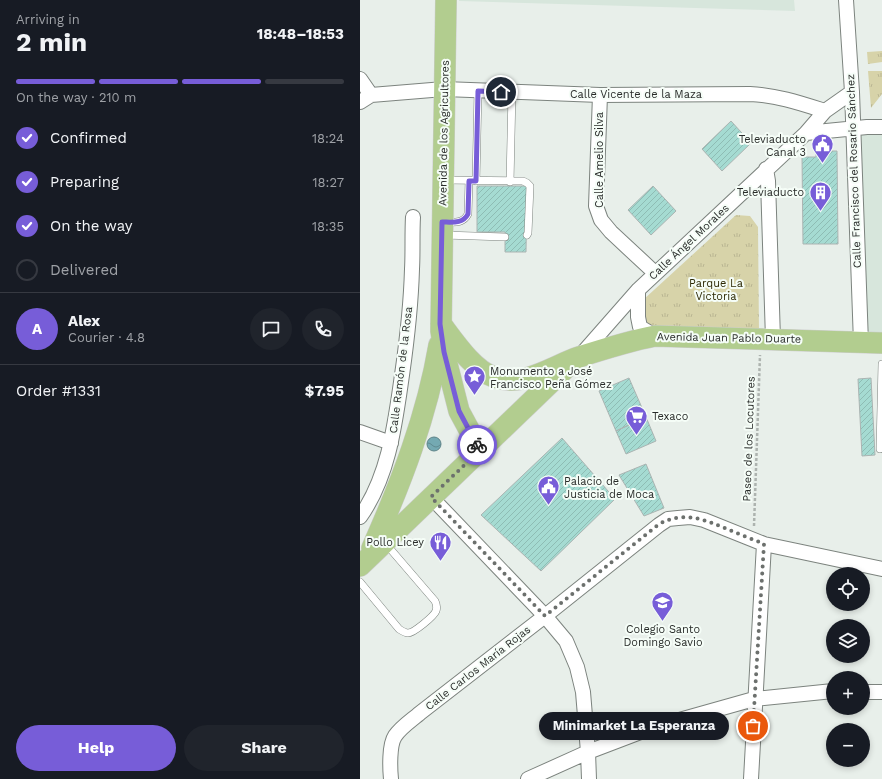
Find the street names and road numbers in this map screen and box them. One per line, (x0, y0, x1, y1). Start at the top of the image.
street label: Avenida de los Agricultores (436, 60, 452, 206)
street label: Calle Francisco del Rosario Sánchez (844, 74, 864, 268)
street label: Calle Vicente de la Maza (570, 88, 702, 101)
street label: Calle Amelio Silva (593, 112, 606, 208)
street label: Calle Ángel Morales (645, 201, 732, 283)
street label: Calle Ramón de la Rosa (387, 306, 415, 434)
street label: Avenida Juan Pablo Duarte (657, 330, 801, 346)
street label: Paseo de los Locutores (740, 376, 758, 502)
street label: Calle Carlos María Rojas (423, 623, 533, 713)

